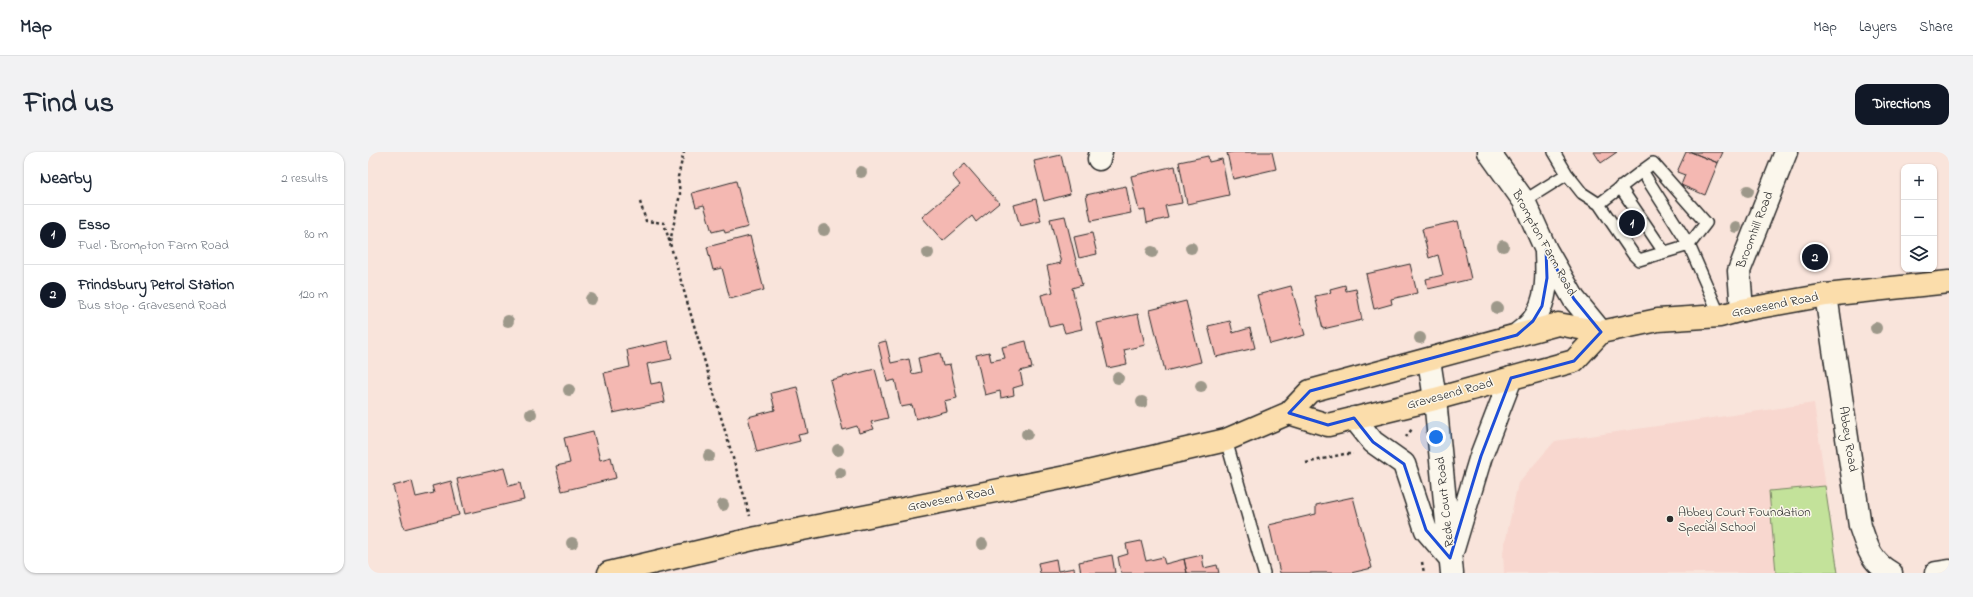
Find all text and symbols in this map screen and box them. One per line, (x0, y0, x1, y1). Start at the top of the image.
text: Map (20, 14, 52, 41)
text: Map (1813, 17, 1837, 38)
text: Layers (1859, 17, 1897, 38)
text: Share (1919, 17, 1953, 38)
text: Find us (24, 84, 114, 125)
button: Directions (1855, 84, 1949, 125)
map controls (1901, 164, 1937, 272)
button: + (1901, 164, 1937, 200)
text: Nearby (40, 166, 92, 191)
text: 2 results (281, 169, 328, 188)
street label: Brompton Farm Road (1506, 186, 1581, 300)
street label: Broomhill Road (1731, 188, 1779, 272)
button: − (1901, 200, 1937, 236)
pin: 1 (1619, 208, 1645, 238)
text: Esso (78, 214, 110, 236)
text: 1 (51, 225, 55, 244)
text: 80 m (304, 225, 328, 244)
text: Fuel · Brompton Farm Road (78, 236, 229, 255)
button: layers (1901, 236, 1937, 272)
pin: 2 (1802, 242, 1828, 272)
text: Frindsbury Petrol Station (78, 274, 234, 296)
text: 2 (50, 285, 56, 304)
text: 120 m (298, 285, 328, 304)
street label: Gravesend Road (1730, 287, 1821, 323)
text: Bus stop · Gravesend Road (78, 296, 226, 315)
street label: Gravesend Road (1405, 373, 1496, 415)
street label: Abbey Road (1832, 405, 1863, 474)
your location (1426, 427, 1446, 447)
street label: Rede Court Road (1431, 455, 1459, 548)
street label: Gravesend Road (906, 481, 997, 517)
place label: Abbey Court Foundation Special School (1678, 503, 1811, 537)
marker: Abbey Court Foundation Special School (1665, 514, 1675, 524)

